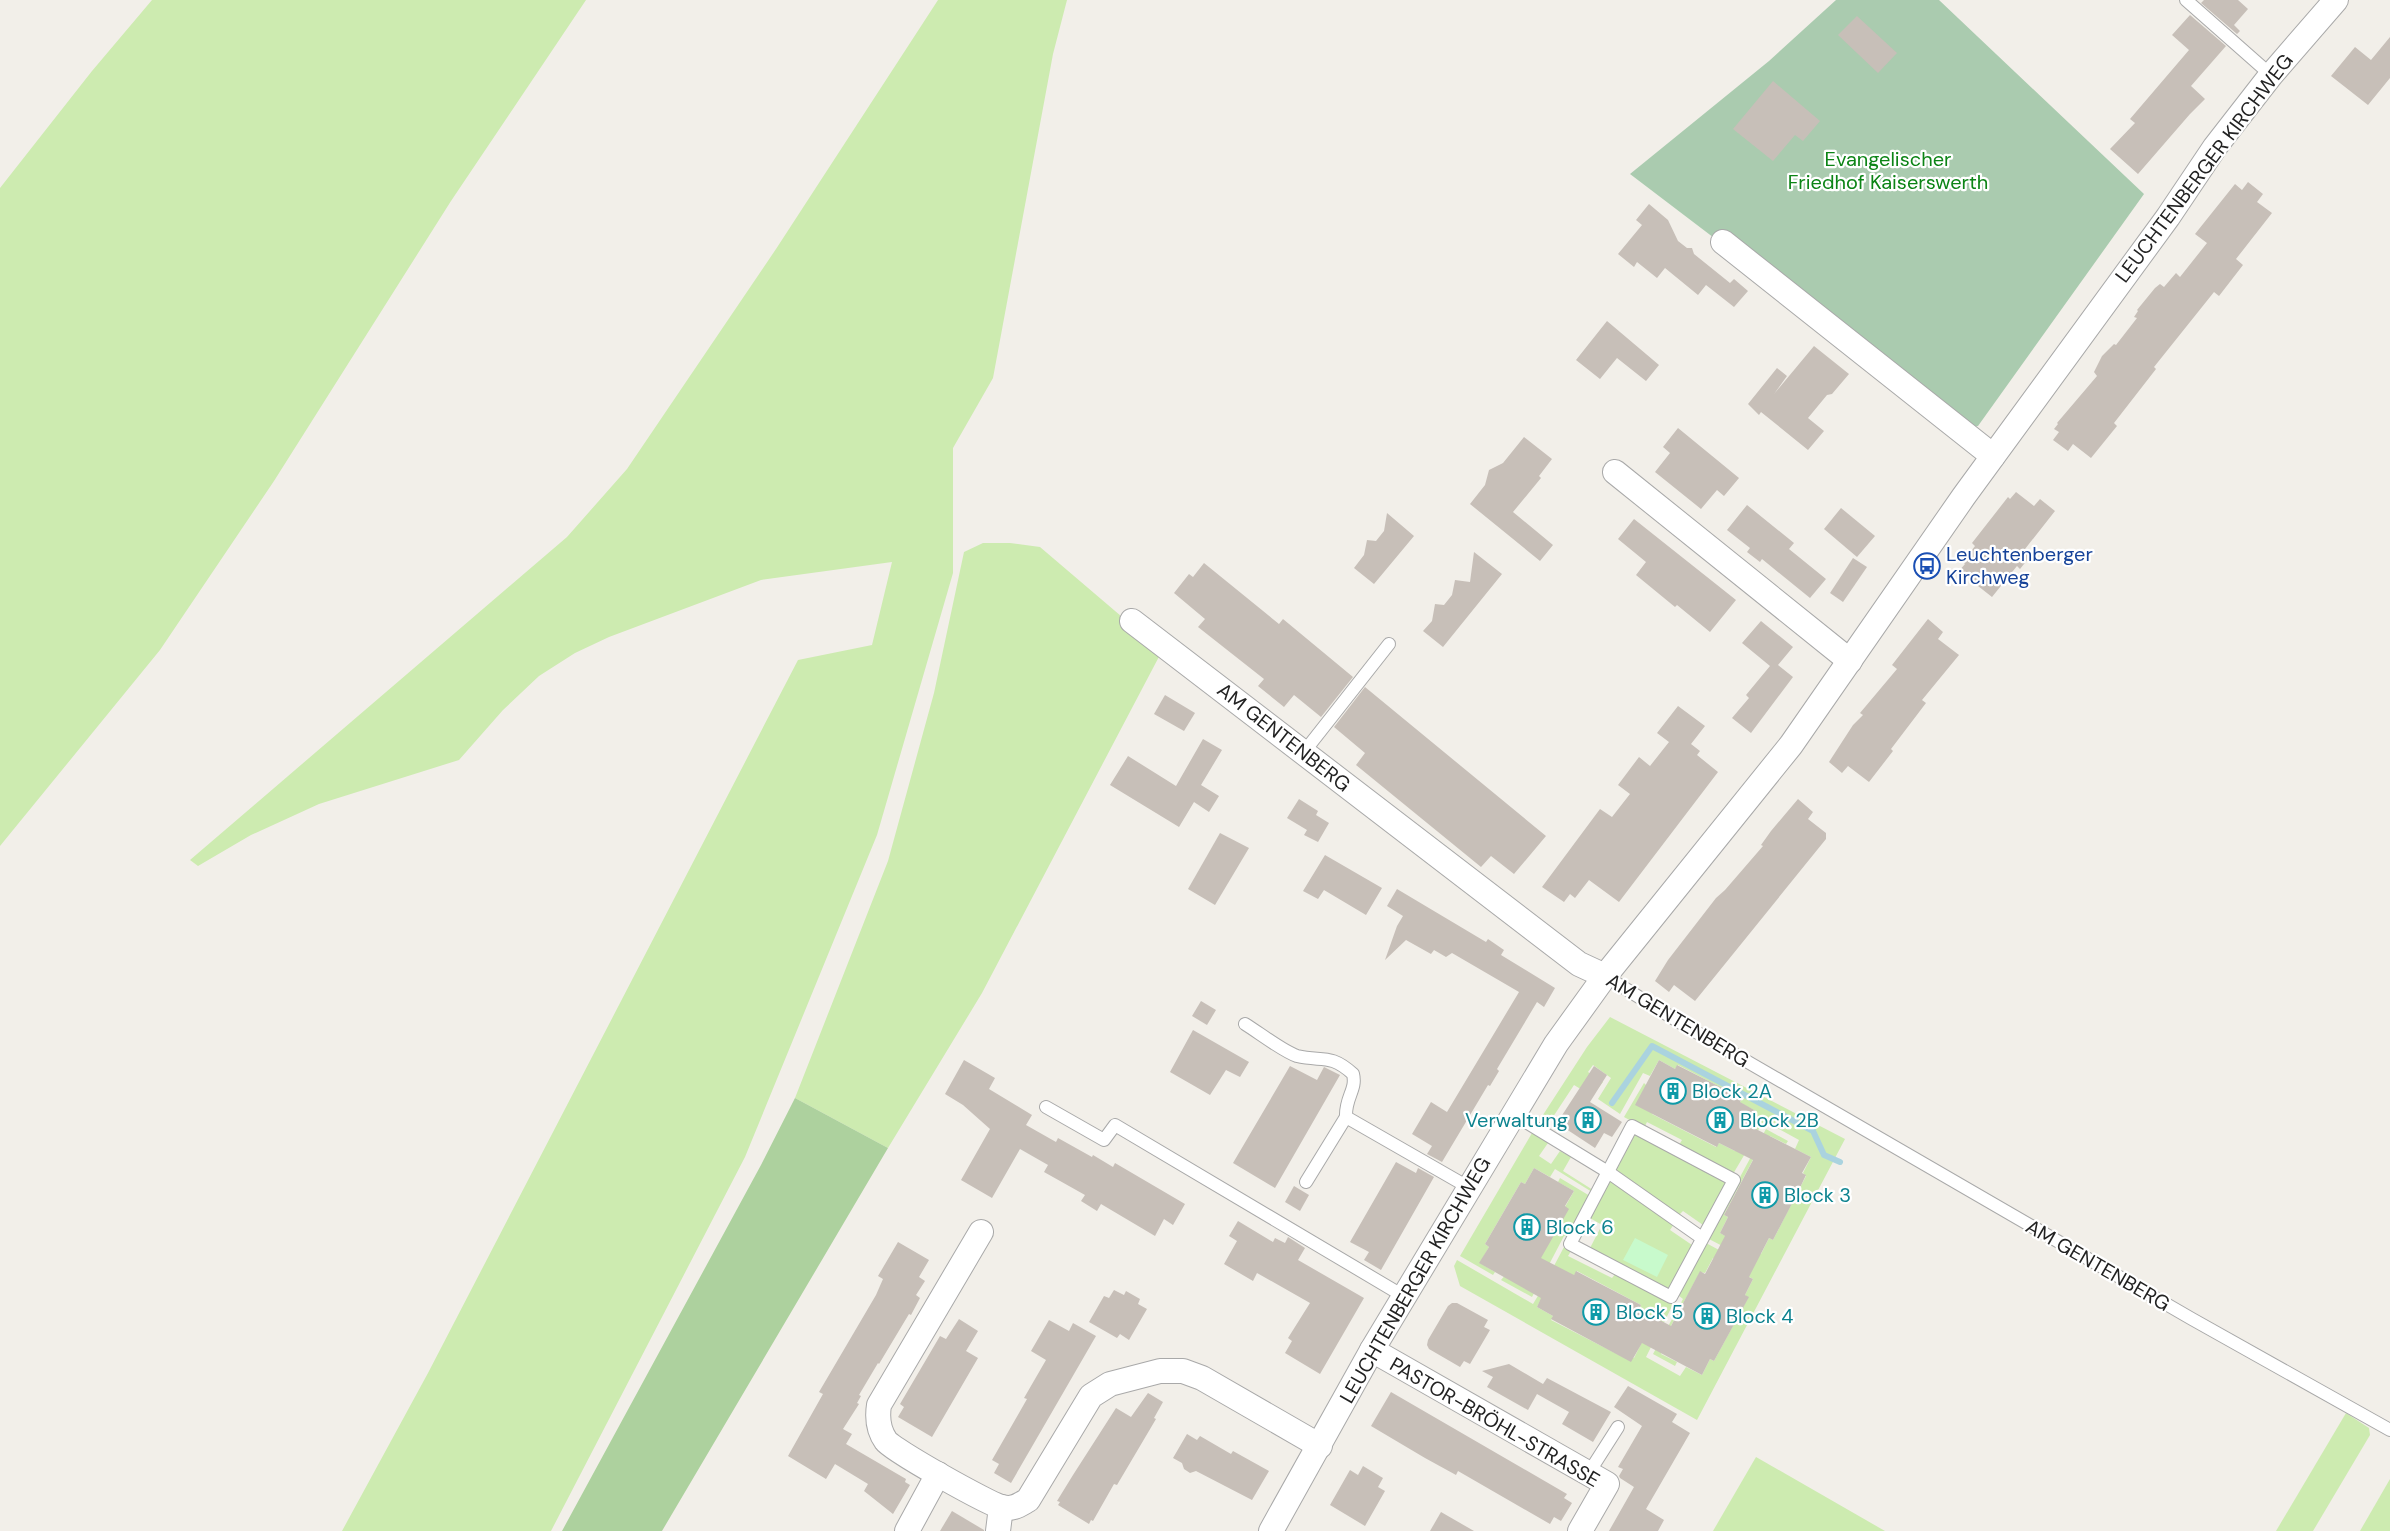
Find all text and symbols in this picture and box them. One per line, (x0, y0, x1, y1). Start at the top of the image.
street label: LEUCHTENBERGER KIRCHWEG (2109, 48, 2299, 288)
park label: Evangelischer Friedhof Kaiserswerth (1788, 146, 1988, 195)
place label: Leuchtenberger Kirchweg (1946, 541, 2093, 590)
bus stop icon: Leuchtenberger Kirchweg (1912, 551, 1942, 581)
street label: AM GENTENBERG (1212, 677, 1356, 797)
street label: AM GENTENBERG (1602, 967, 1754, 1073)
building icon: Block 2A (1658, 1076, 1688, 1106)
place label: Block 2A (1692, 1078, 1772, 1104)
building icon: Verwaltung (1573, 1105, 1603, 1135)
building icon: Block 2B (1705, 1105, 1735, 1135)
place label: Verwaltung (1465, 1107, 1568, 1133)
place label: Block 2B (1740, 1107, 1819, 1133)
street label: LEUCHTENBERGER KIRCHWEG (1334, 1152, 1496, 1408)
building icon: Block 3 (1750, 1180, 1780, 1210)
place label: Block 3 (1784, 1182, 1851, 1208)
building icon: Block 6 (1512, 1212, 1542, 1242)
street label: AM GENTENBERG (2021, 1213, 2175, 1317)
place label: Block 6 (1546, 1214, 1614, 1240)
building icon: Block 5 (1581, 1297, 1611, 1327)
place label: Block 5 (1616, 1299, 1683, 1325)
building icon: Block 4 (1692, 1301, 1722, 1331)
place label: Block 4 (1726, 1303, 1793, 1329)
street label: PASTOR-BRÖHL-STRASSE (1385, 1351, 1605, 1493)

